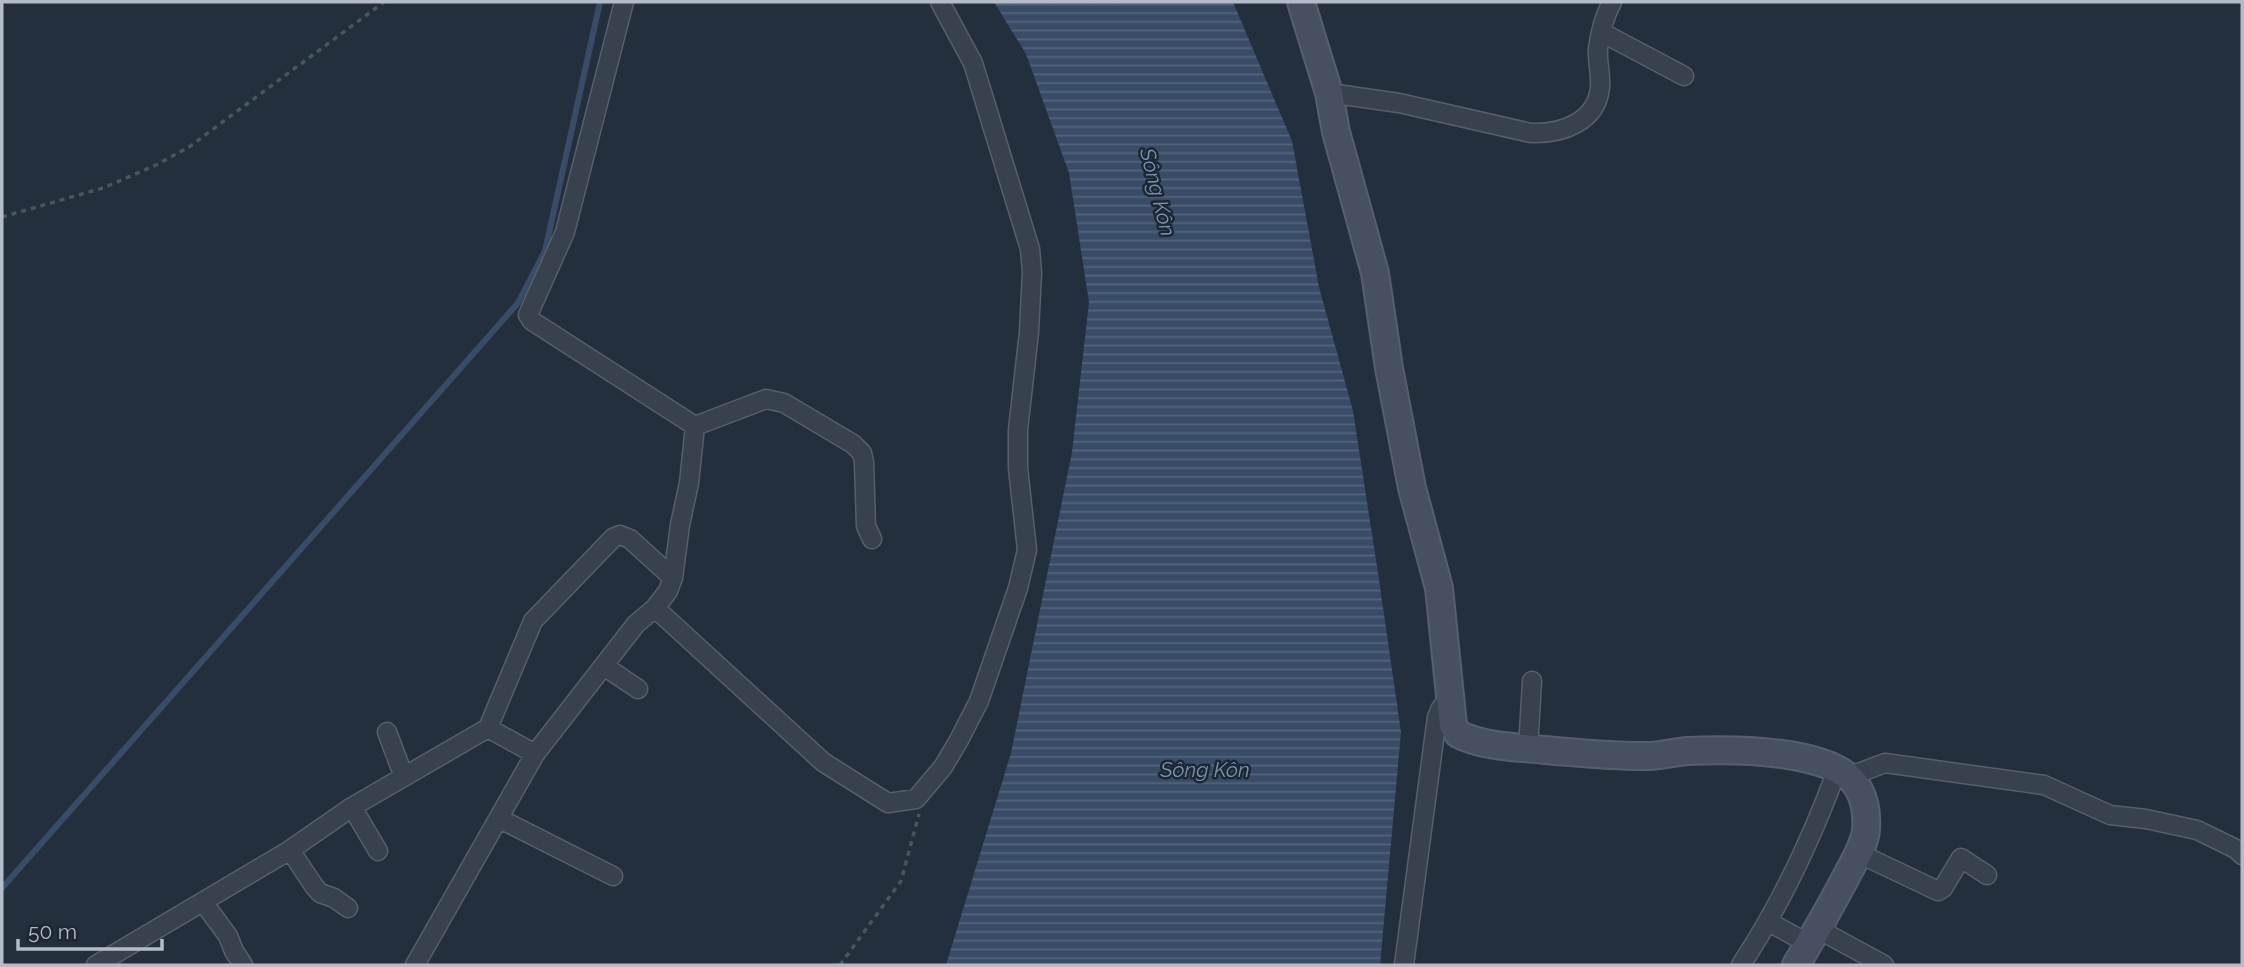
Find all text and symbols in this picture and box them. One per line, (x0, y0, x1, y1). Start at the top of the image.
water label: Sông Kôn (1135, 144, 1181, 239)
water label: Sông Kôn (1159, 757, 1250, 782)
scale bar (18, 908, 161, 952)
text: 50 m (28, 919, 77, 944)

